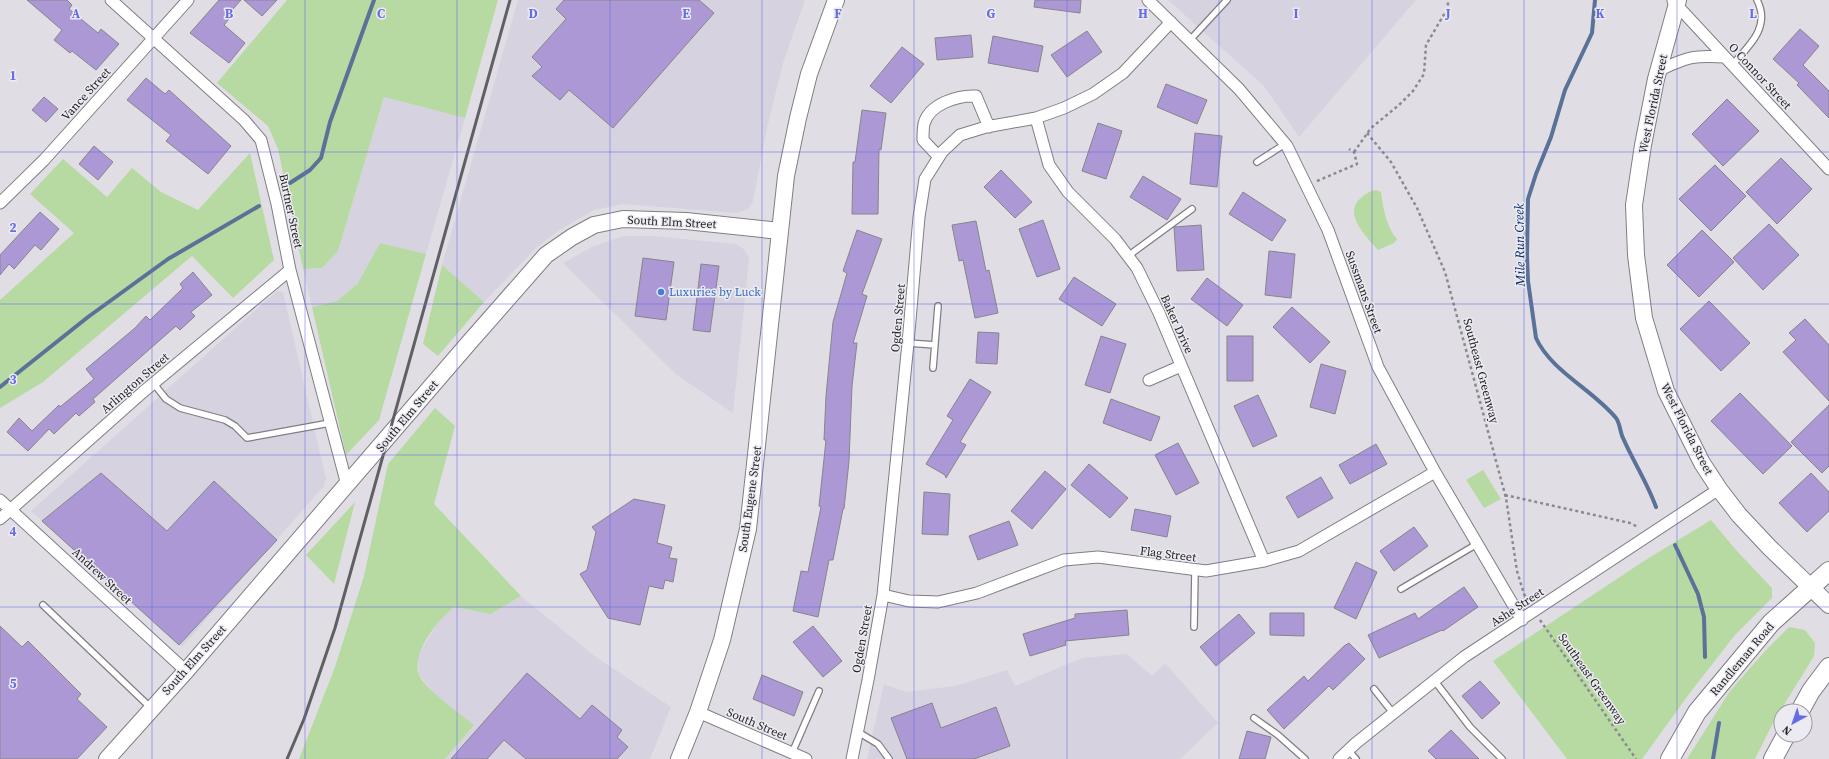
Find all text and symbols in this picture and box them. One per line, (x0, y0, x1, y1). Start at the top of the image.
text: A (72, 5, 81, 22)
text: B (225, 5, 234, 22)
text: C (377, 5, 385, 22)
text: D (528, 5, 538, 22)
text: E (682, 5, 690, 22)
text: F (834, 5, 842, 22)
text: G (987, 5, 996, 22)
text: H (1138, 5, 1148, 22)
text: I (1293, 5, 1299, 22)
text: J (1444, 5, 1451, 22)
text: K (1595, 5, 1605, 22)
text: L (1749, 5, 1757, 22)
street label: O Connor Street (1725, 39, 1795, 113)
street label: West Florida Street (1635, 53, 1671, 155)
street label: Vance Street (58, 64, 114, 124)
text: 1 (9, 67, 17, 84)
street label: Burtner Street (275, 172, 307, 250)
water label: Mile Run Creek (1510, 202, 1529, 288)
street label: South Elm Street (627, 212, 717, 232)
text: 2 (9, 219, 17, 236)
street label: Sussmans Street (1342, 249, 1386, 336)
street label: Ogden Street (887, 283, 909, 353)
place label: Luxuries by Luck (669, 284, 761, 300)
marker: Luxuries by Luck (656, 287, 666, 297)
street label: Baker Drive (1157, 292, 1197, 356)
street label: Southeast Greenway (1459, 317, 1503, 426)
street label: Arlington Street (98, 349, 172, 417)
text: 3 (9, 371, 17, 388)
street label: South Elm Street (372, 377, 442, 455)
street label: West Florida Street (1657, 380, 1717, 478)
street label: South Eugene Street (735, 445, 765, 553)
text: 4 (9, 523, 17, 540)
street label: Flag Street (1139, 543, 1197, 565)
street label: Andrew Street (69, 544, 135, 608)
street label: Ashe Street (1487, 584, 1547, 630)
street label: Ogden Street (848, 604, 876, 674)
street label: Randleman Road (1706, 619, 1778, 699)
street label: South Elm Street (158, 622, 230, 698)
street label: Southeast Greenway (1554, 630, 1630, 729)
text: 5 (9, 675, 17, 692)
north arrow (1773, 703, 1813, 743)
street label: South Street (724, 704, 790, 744)
text: N (1779, 722, 1795, 739)

